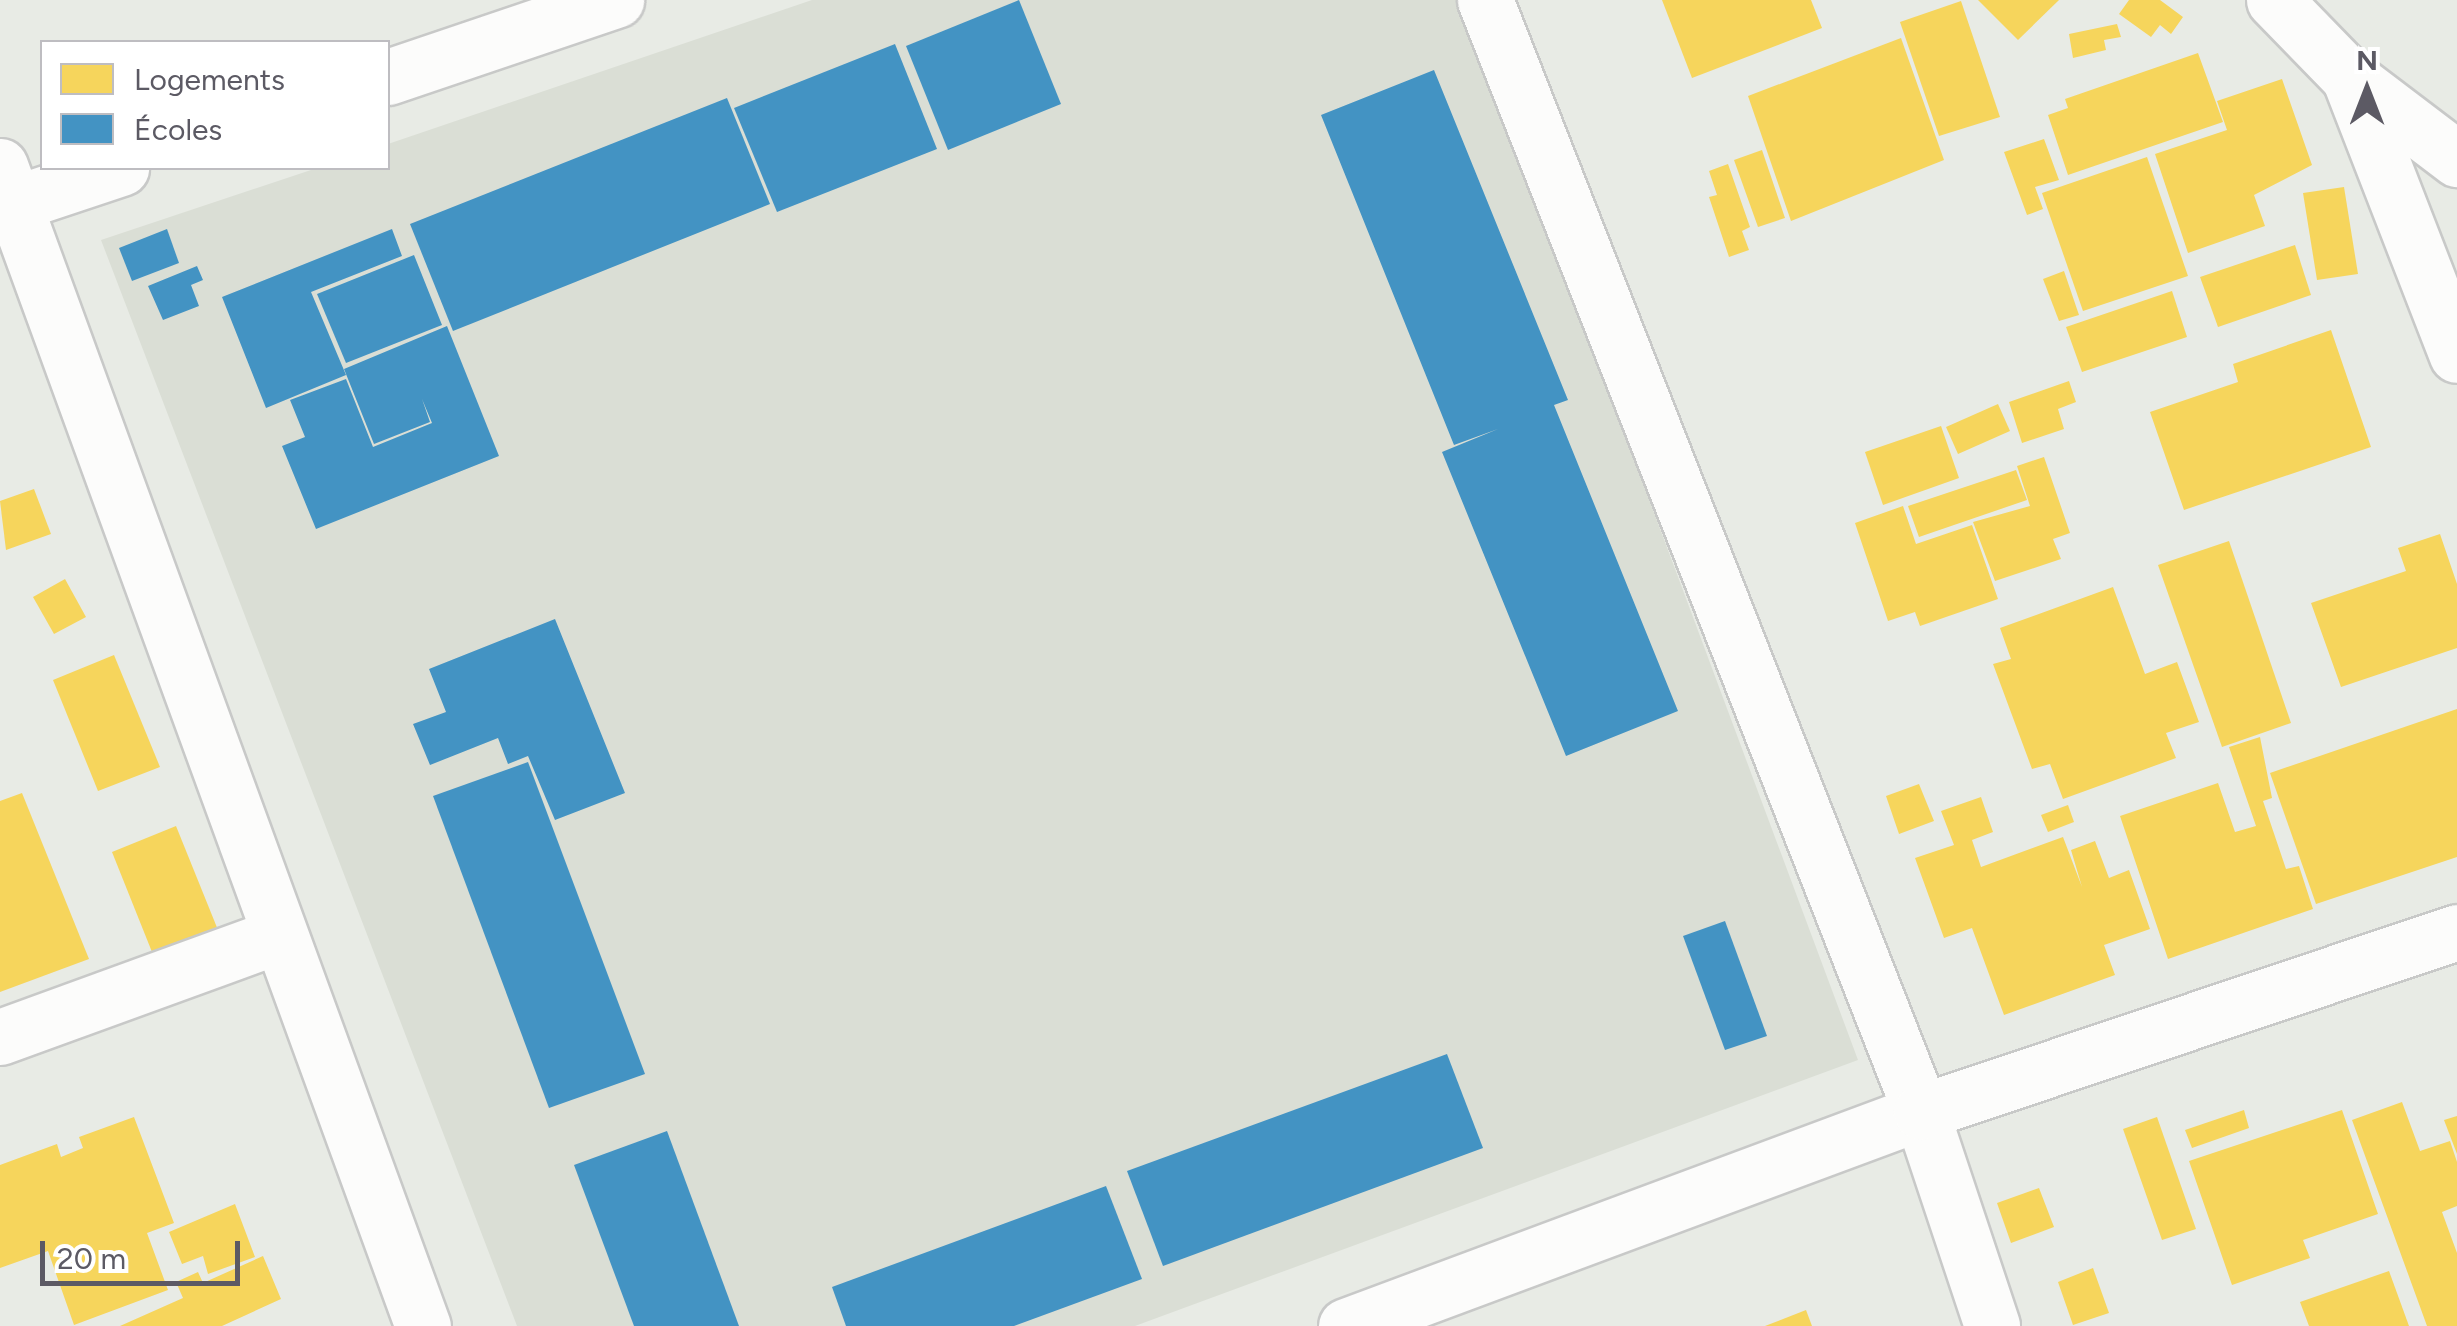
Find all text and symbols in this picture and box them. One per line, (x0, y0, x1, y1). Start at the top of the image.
legend (40, 40, 390, 170)
north arrow (2317, 40, 2417, 140)
text: N (2356, 43, 2378, 77)
text: Logements (134, 61, 285, 98)
text: Écoles (134, 111, 222, 148)
scale bar (45, 1221, 245, 1283)
text: 20 m (57, 1240, 126, 1277)

